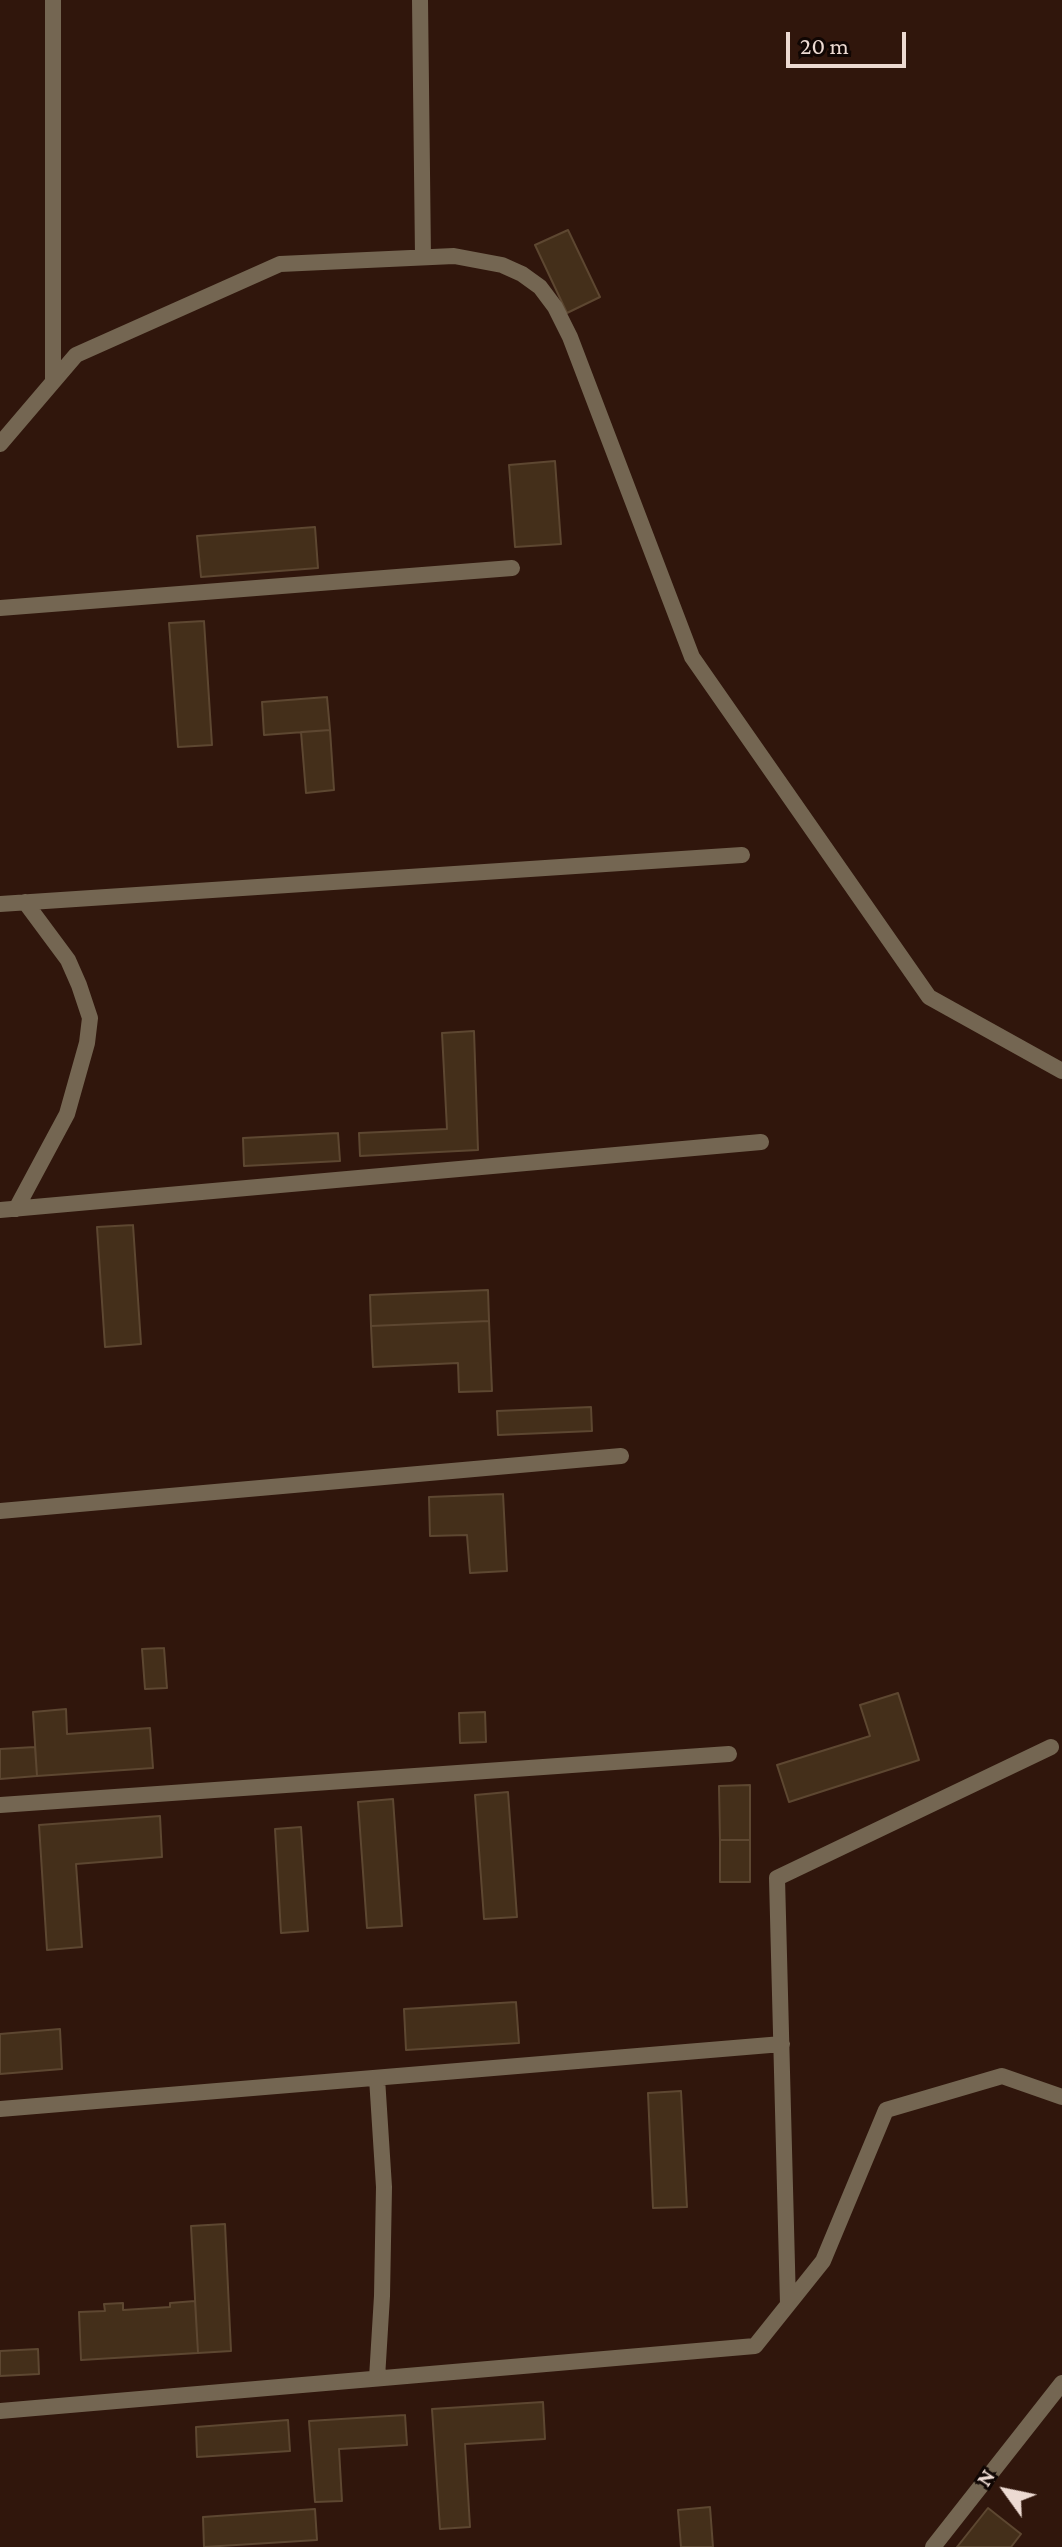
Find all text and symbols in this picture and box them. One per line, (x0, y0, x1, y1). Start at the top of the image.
scale bar (790, 16, 910, 66)
text: 20 m (800, 32, 849, 59)
north arrow (966, 2451, 1046, 2531)
text: N (971, 2465, 1000, 2491)

